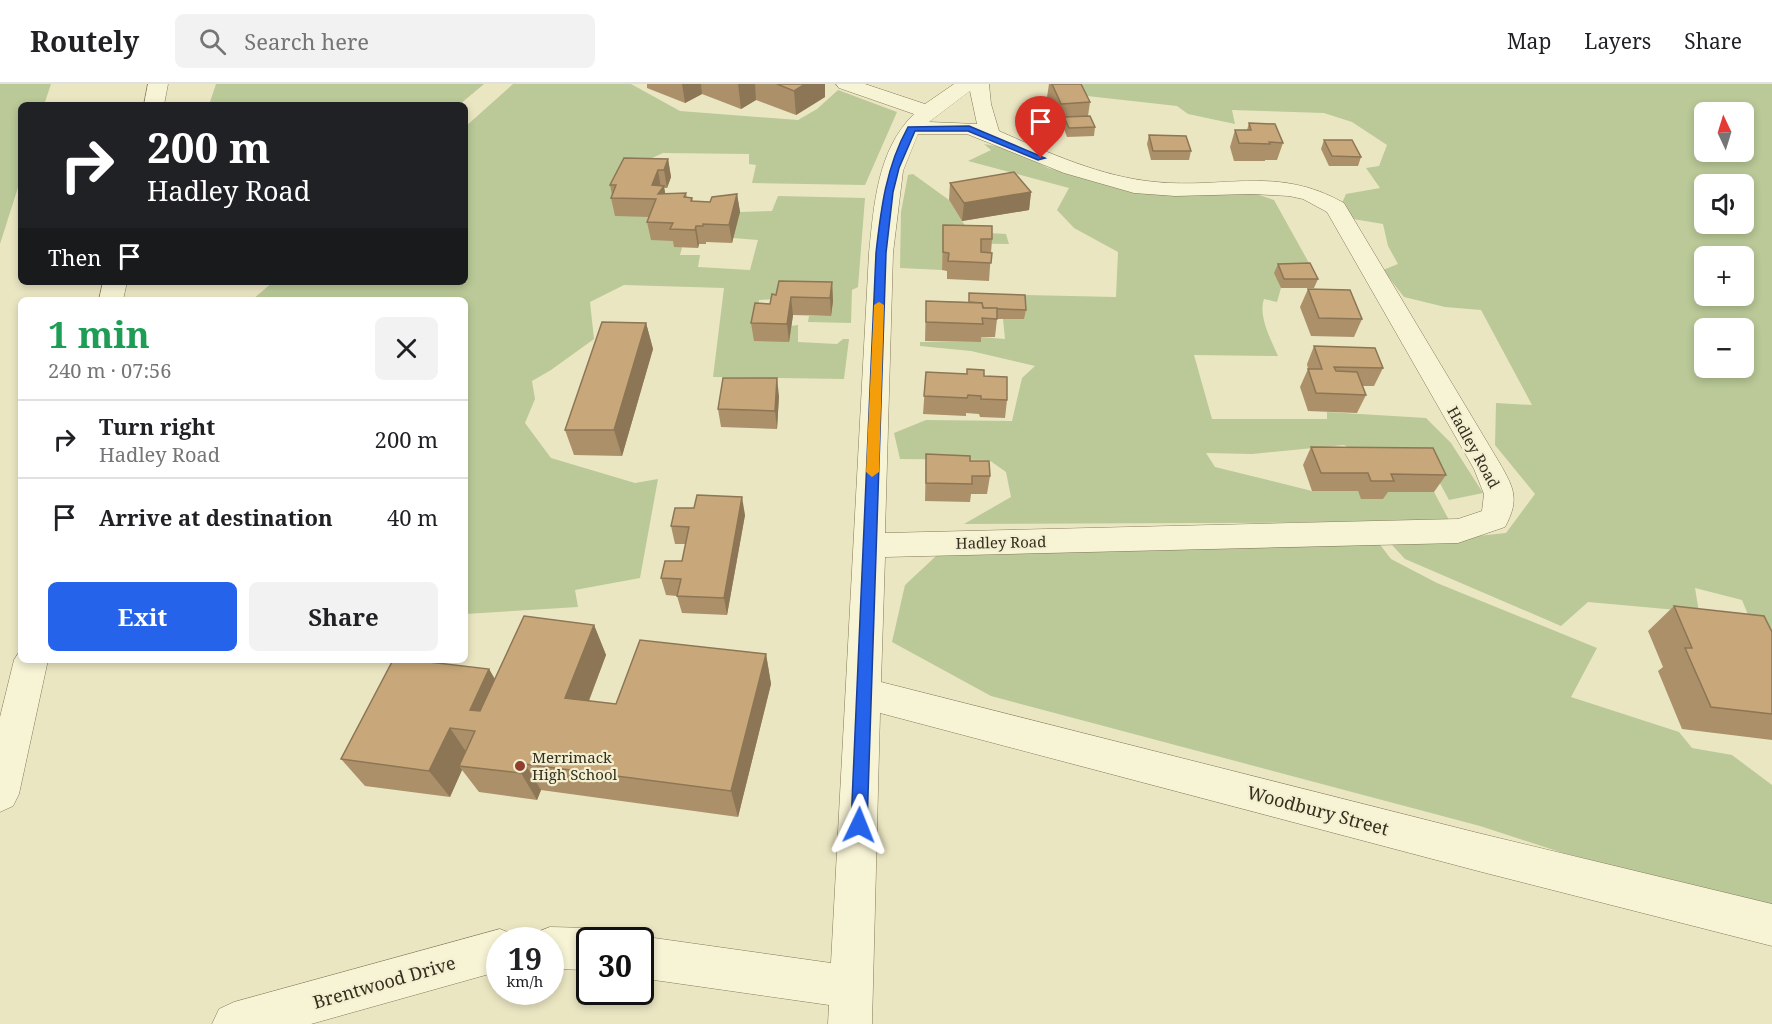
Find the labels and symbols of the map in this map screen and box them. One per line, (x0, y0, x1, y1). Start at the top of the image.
pin (1015, 96, 1066, 158)
north arrow (1694, 102, 1754, 162)
street label: Hadley Road (1443, 402, 1505, 492)
street label: Hadley Road (955, 531, 1047, 553)
place label: Merrimack High School (532, 747, 618, 784)
marker: Merrimack High School (513, 759, 527, 773)
street label: Woodbury Street (1245, 780, 1391, 840)
position arrow (827, 793, 891, 857)
speed limit sign: 30 (576, 927, 654, 1005)
street label: Brentwood Drive (310, 950, 458, 1014)

